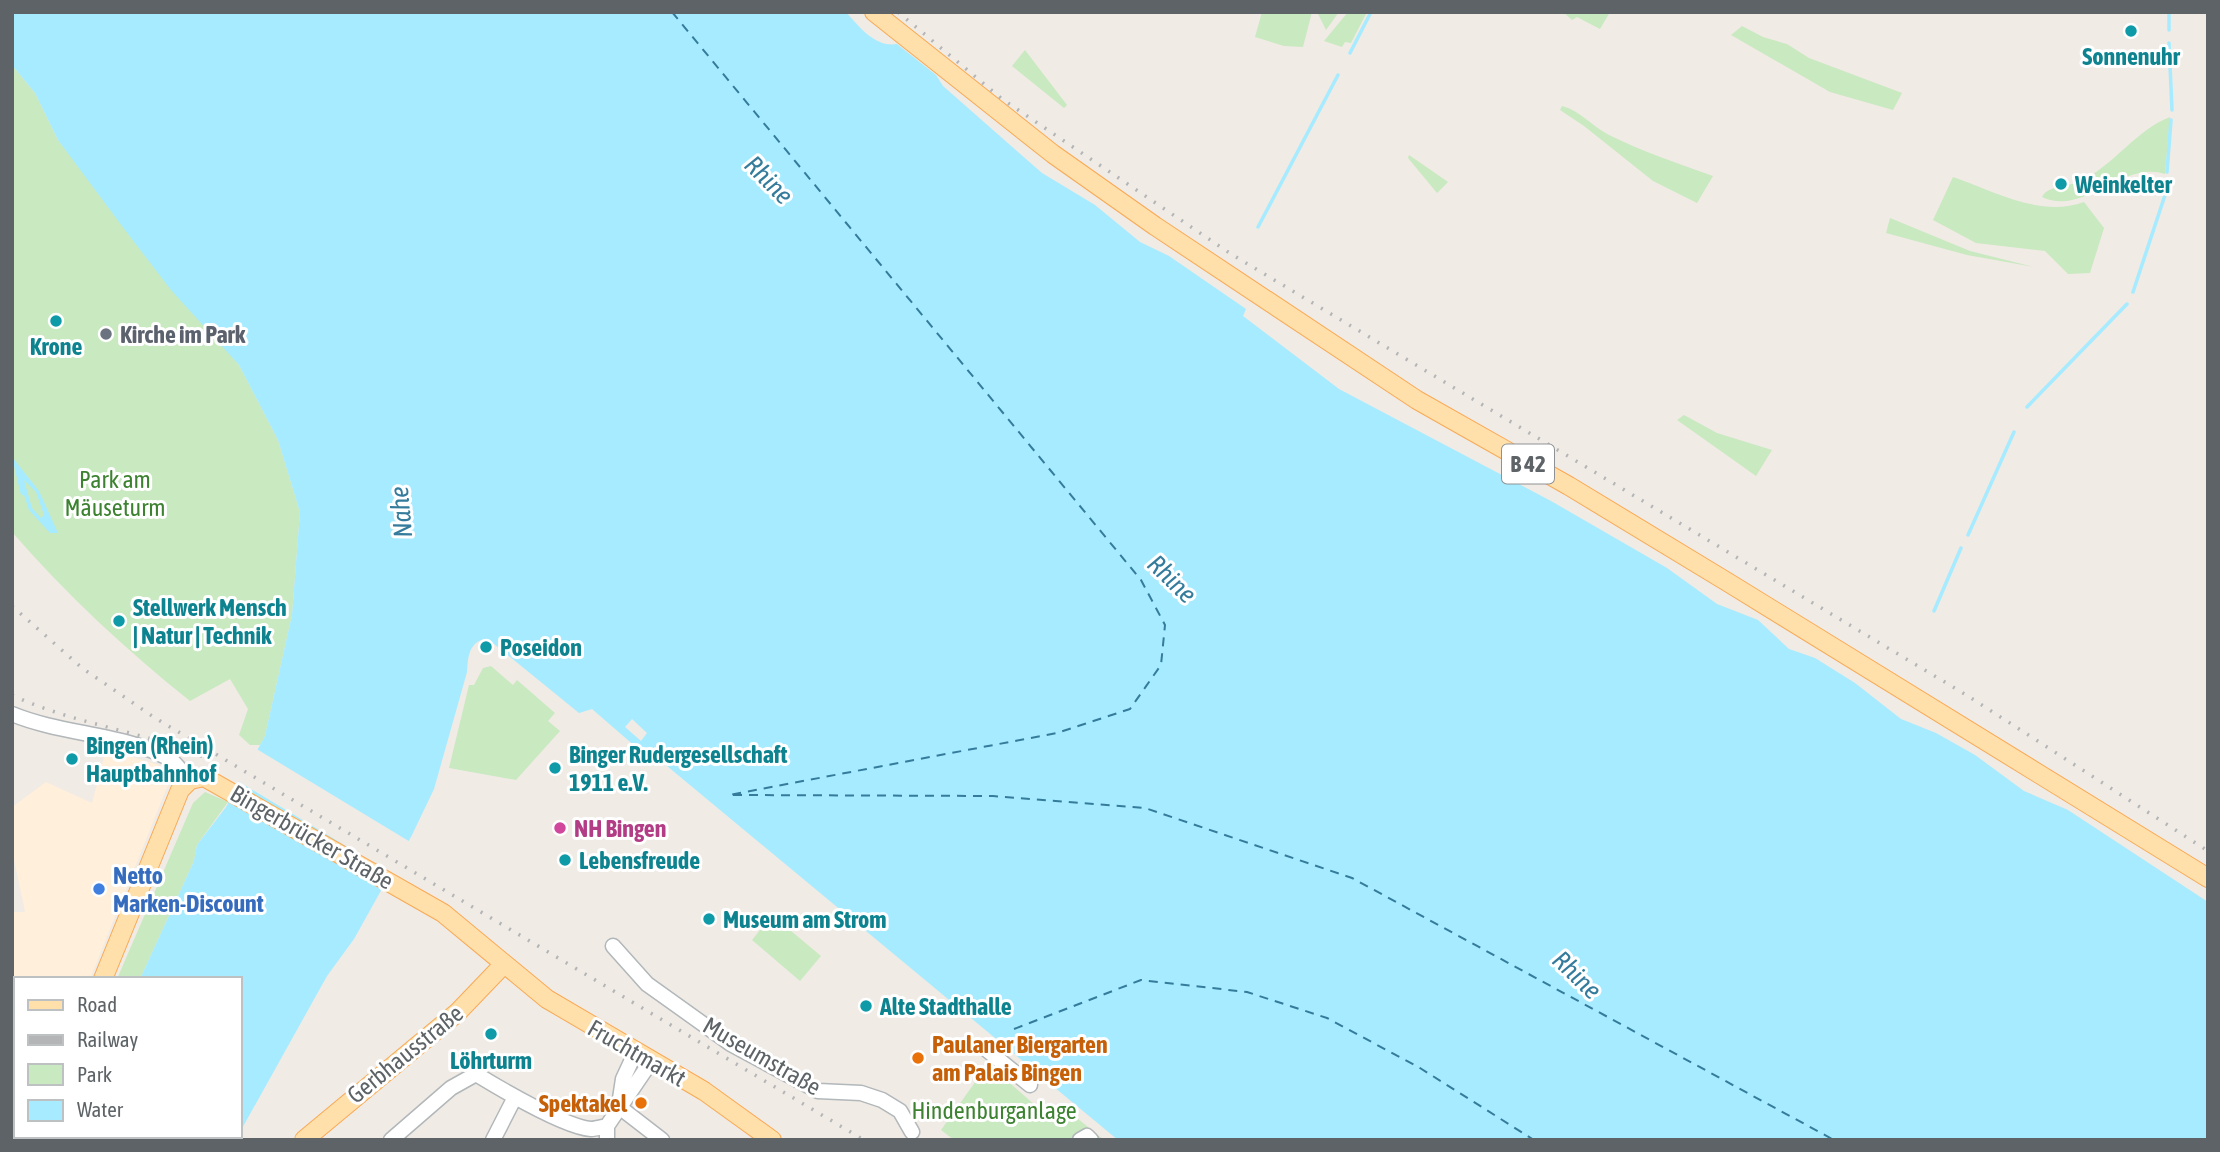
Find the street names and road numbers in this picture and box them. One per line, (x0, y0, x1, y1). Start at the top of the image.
road number: B 42 (1502, 445, 1554, 484)
street label: Bingerbrücker Straße (226, 779, 398, 895)
street label: Gerbhausstraße (342, 999, 468, 1109)
street label: Museumstraße (698, 1012, 826, 1100)
street label: Fruchtmarkt (583, 1014, 691, 1092)

